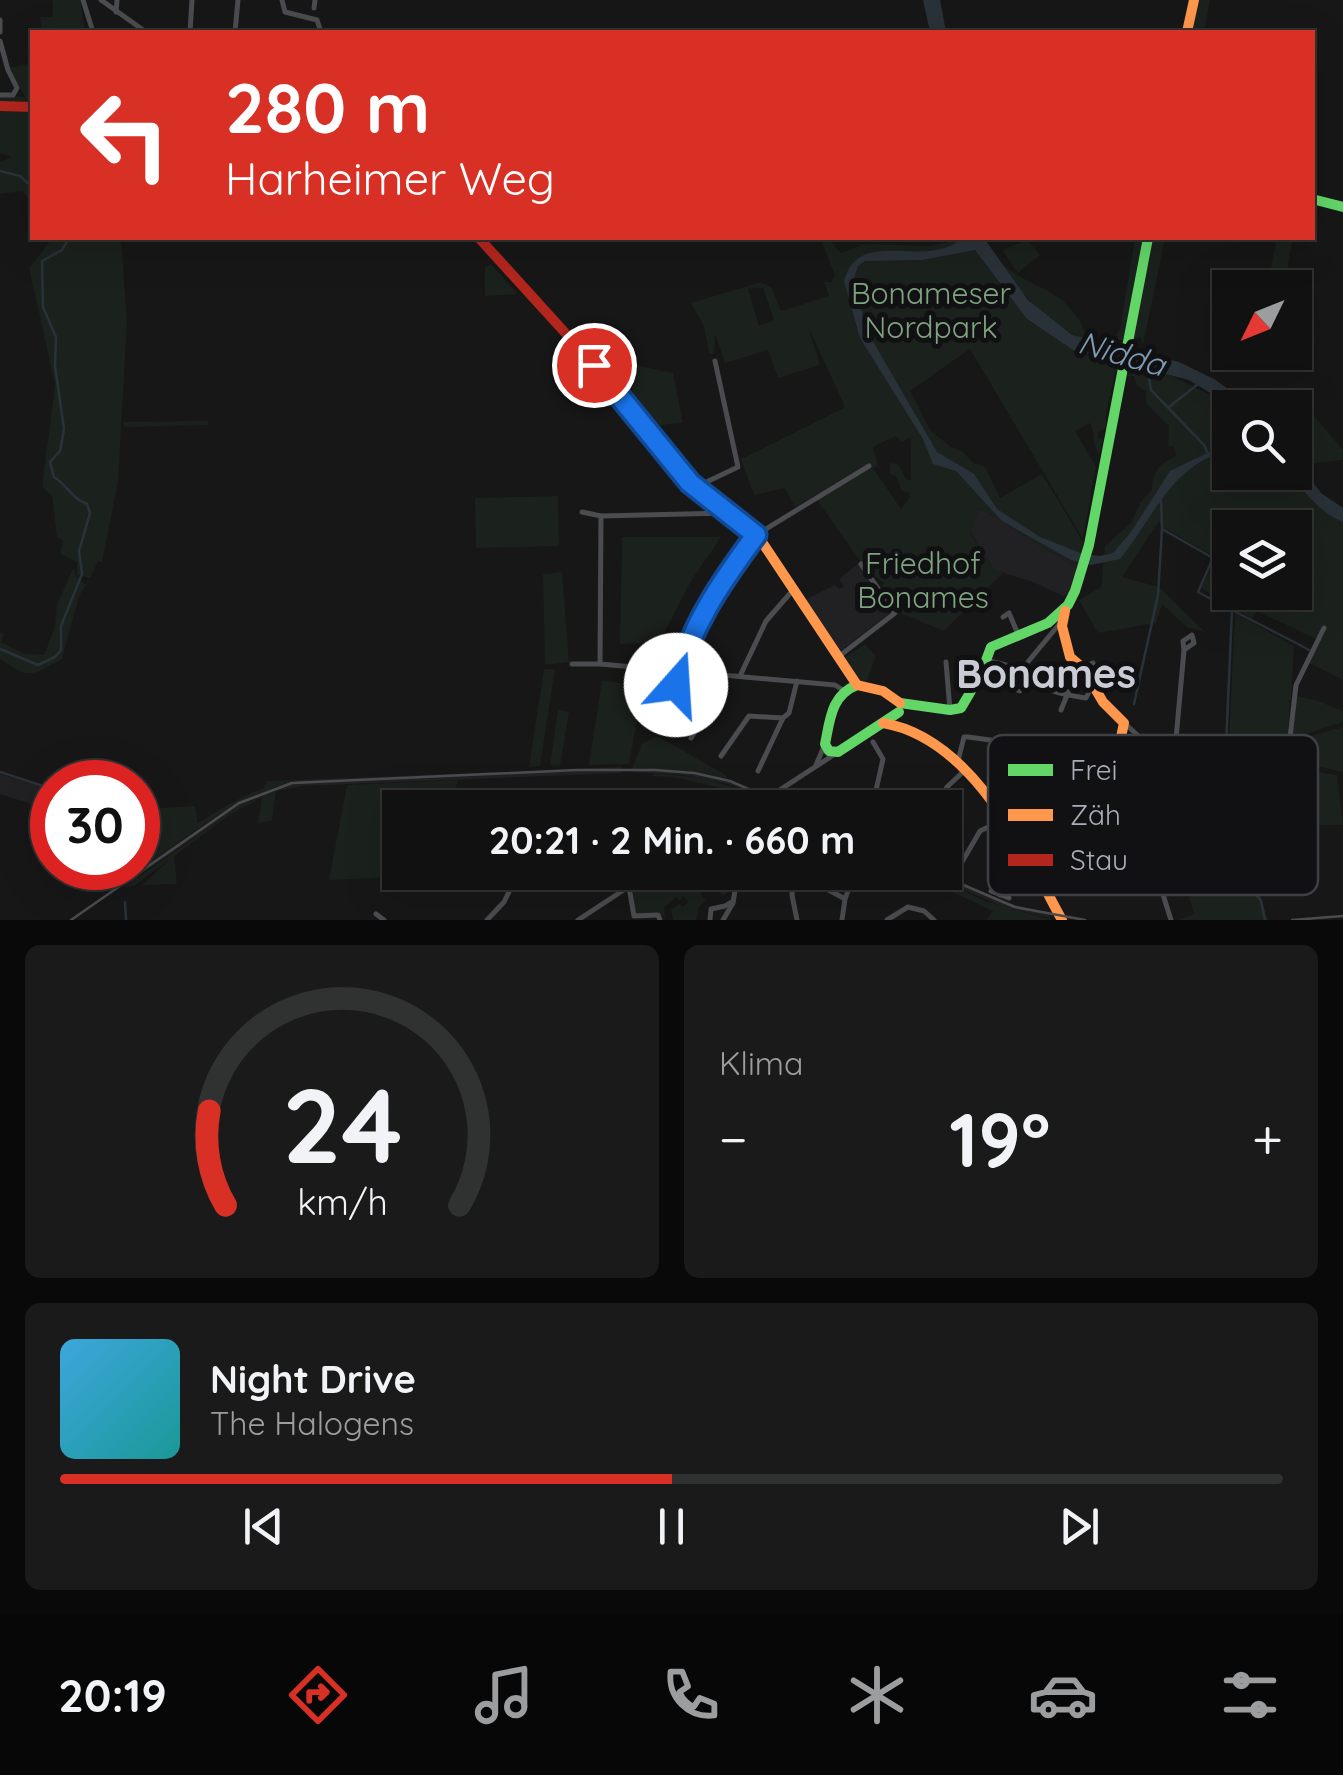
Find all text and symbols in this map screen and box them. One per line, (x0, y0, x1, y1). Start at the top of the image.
text: 280 m (225, 63, 430, 151)
icon: left (60, 70, 190, 200)
text: Harheimer Weg (225, 150, 555, 206)
north arrow (1212, 270, 1312, 370)
map controls (1212, 270, 1312, 610)
park label: Bonameser Nordpark (851, 274, 1011, 346)
water label: Nidda (1074, 322, 1172, 385)
pin (552, 323, 637, 408)
icon: arrive (567, 338, 622, 393)
button: search (1212, 390, 1312, 490)
button: layers (1212, 510, 1312, 610)
park label: Friedhof Bonames (857, 544, 989, 616)
position arrow (624, 633, 728, 737)
district label: Bonames (956, 648, 1136, 698)
legend (988, 735, 1318, 895)
text: Frei (1070, 752, 1118, 787)
speed limit sign: 30 (30, 760, 160, 890)
text: Zäh (1070, 797, 1121, 832)
text: 20:21 · 2 Min. · 660 m (489, 816, 855, 864)
text: Stau (1070, 842, 1128, 877)
text: Klima (719, 1043, 803, 1083)
text: 24 (282, 1059, 402, 1189)
text: 19° (949, 1092, 1050, 1186)
text: − (719, 1104, 748, 1173)
text: + (1252, 1104, 1283, 1173)
text: km/h (297, 1179, 387, 1224)
text: Night Drive (210, 1355, 416, 1403)
text: The Halogens (210, 1403, 414, 1443)
icon: previous (236, 1499, 291, 1554)
icon: pause (644, 1499, 699, 1554)
icon: next (1052, 1499, 1107, 1554)
icon: directions (283, 1660, 353, 1730)
icon: music (469, 1660, 539, 1730)
icon: phone (656, 1660, 726, 1730)
icon: climate (842, 1660, 912, 1730)
icon: car (1028, 1660, 1098, 1730)
icon: filters (1215, 1660, 1285, 1730)
text: 20:19 (58, 1667, 167, 1723)

